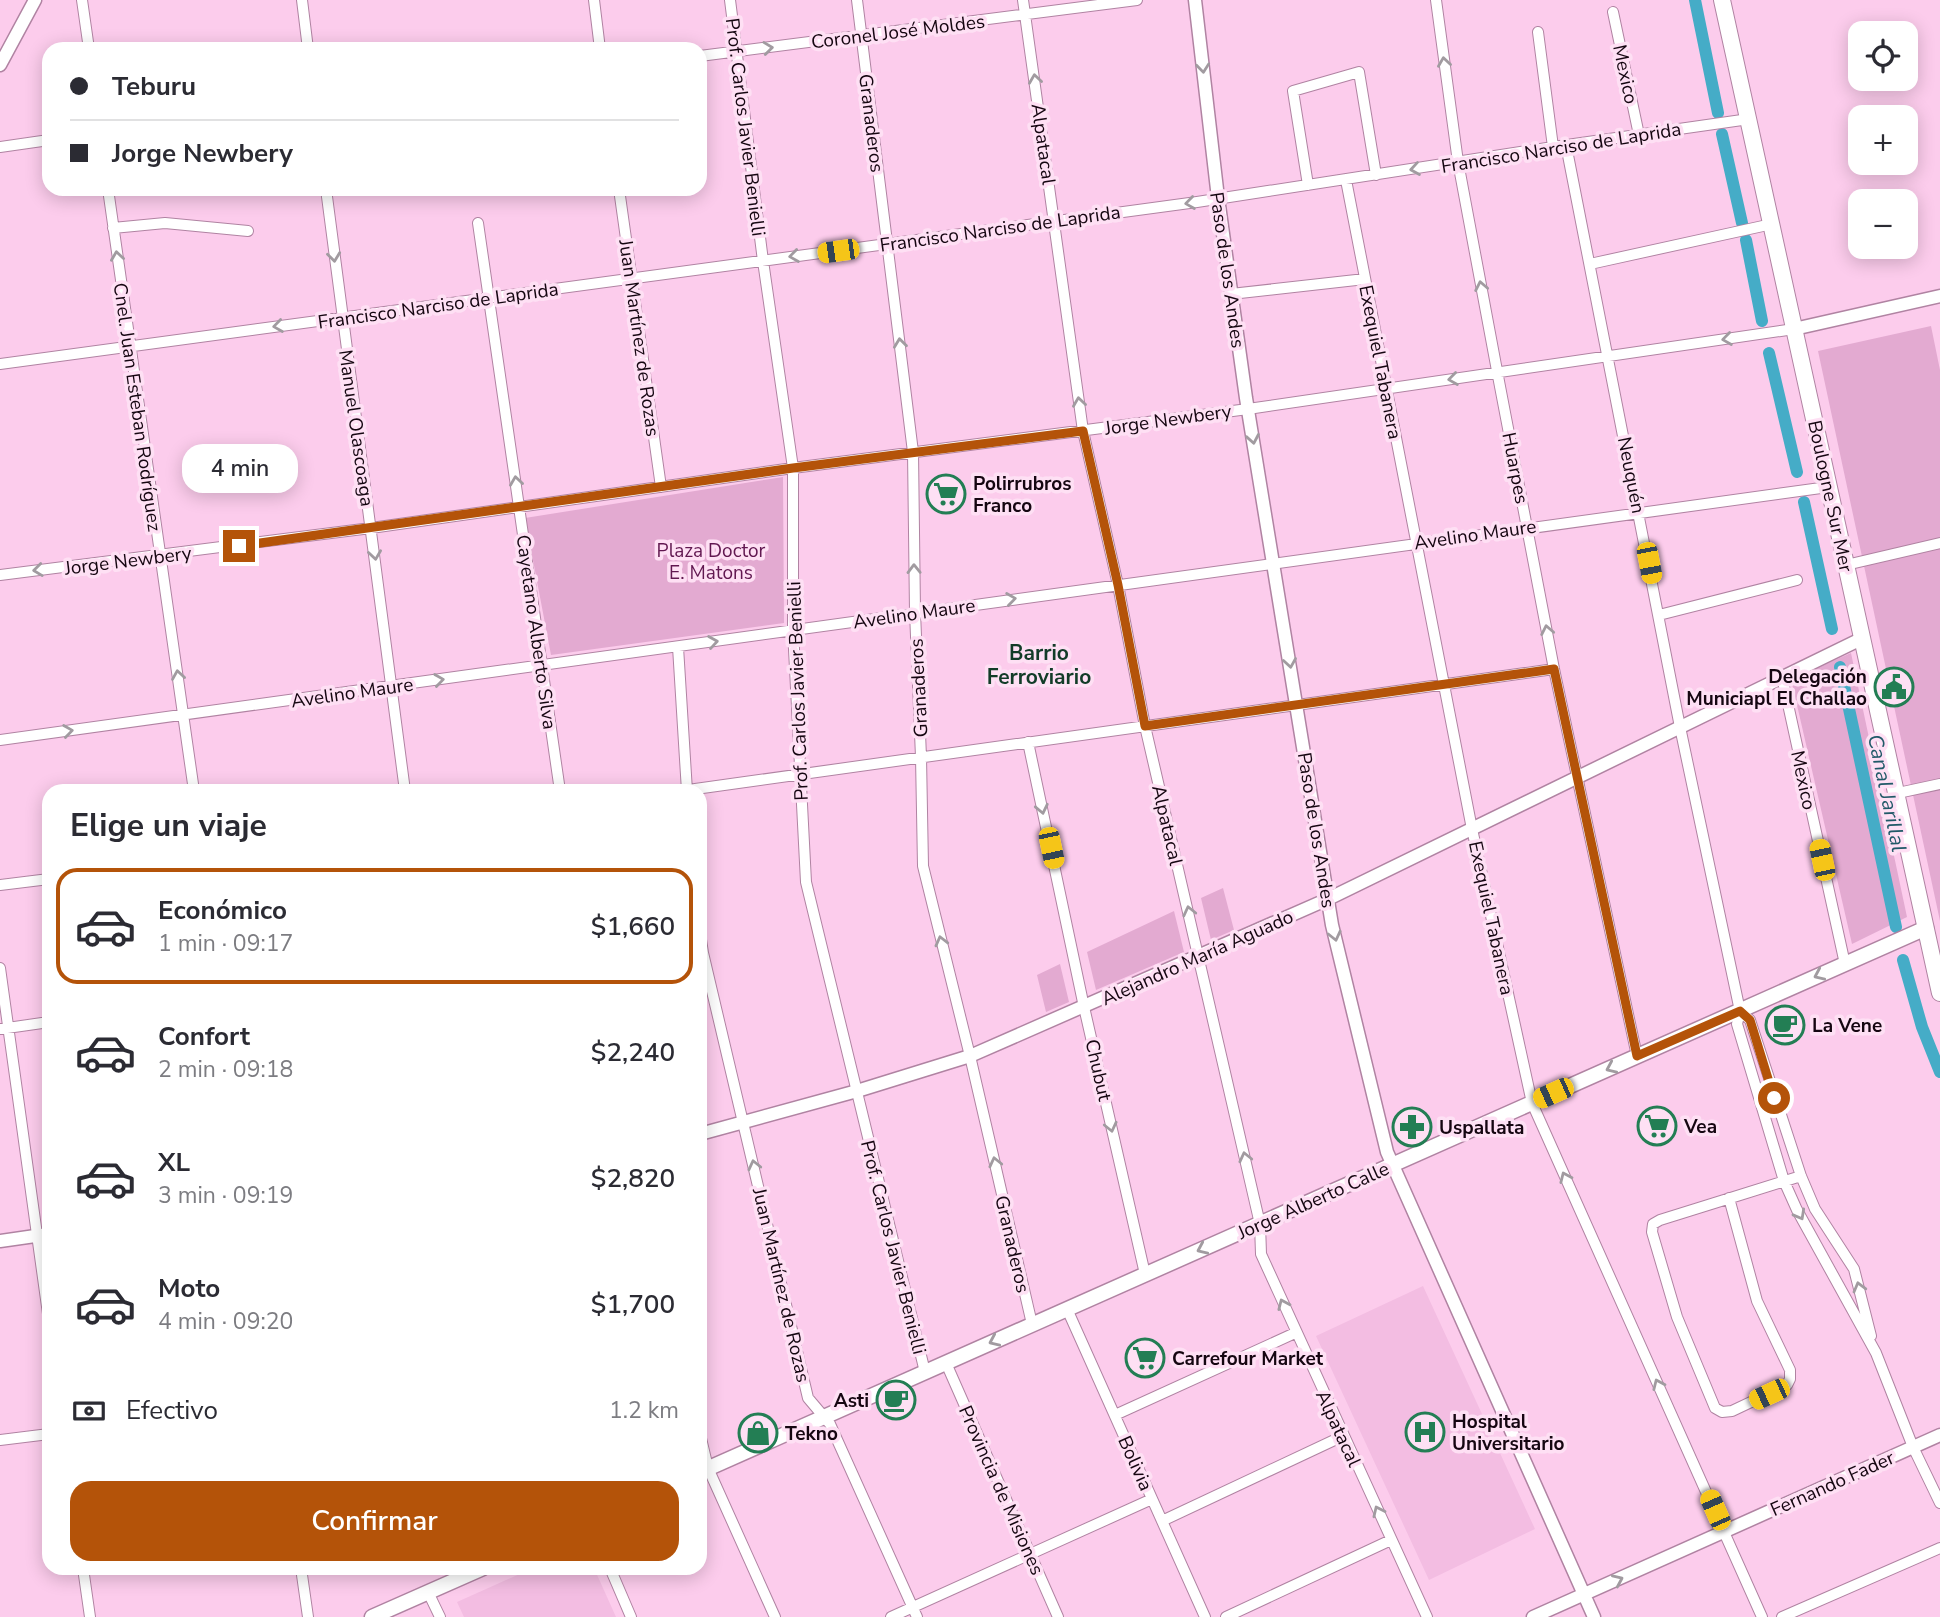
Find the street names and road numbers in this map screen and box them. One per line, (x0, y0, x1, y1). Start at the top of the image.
street label: Coronel José Moldes (810, 8, 986, 56)
street label: Prof. Carlos Javier Benielli (719, 17, 771, 238)
street label: Mexico (1606, 42, 1644, 106)
street label: Granaderos (852, 72, 890, 174)
street label: Alpatacal (1024, 102, 1062, 187)
street label: Francisco Narciso de Laprida (1439, 116, 1683, 180)
street label: Paso de los Andes (1203, 190, 1251, 350)
street label: Francisco Narciso de Laprida (878, 199, 1122, 259)
street label: Juan Martínez de Rozas (612, 237, 666, 438)
street label: Francisco Narciso de Laprida (316, 276, 560, 336)
street label: Cnel. Juan Esteban Rodríguez (107, 281, 167, 533)
street label: Exequiel Tabanera (1352, 283, 1408, 442)
street label: Manuel Olascoaga (332, 348, 380, 508)
street label: Jorge Newbery (1102, 398, 1233, 442)
street label: Boulogne Sur Mer (1801, 418, 1859, 575)
street label: Huarpes (1495, 430, 1535, 506)
street label: Neuquén (1611, 435, 1651, 516)
street label: Avelino Maure (1412, 514, 1538, 556)
street label: Cayetano Alberto Silva (509, 533, 563, 731)
street label: Jorge Newbery (62, 540, 193, 582)
street label: Prof. Carlos Javier Benielli (781, 581, 815, 801)
street label: Avelino Maure (851, 593, 977, 635)
street label: Granaderos (903, 638, 935, 738)
street label: Avelino Maure (289, 672, 415, 714)
street label: Mexico (1784, 748, 1822, 812)
street label: Paso de los Andes (1291, 750, 1341, 910)
street label: Alpatacal (1145, 782, 1189, 868)
street label: Exequiel Tabanera (1462, 839, 1520, 997)
street label: Alejandro María Aguado (1097, 904, 1298, 1012)
street label: Chubut (1078, 1037, 1118, 1104)
street label: Prof. Carlos Javier Benielli (854, 1138, 932, 1357)
street label: Jorge Alberto Calle (1233, 1156, 1393, 1246)
street label: Juan Martínez de Rozas (746, 1185, 816, 1385)
street label: Granaderos (988, 1193, 1036, 1295)
street label: Alpatacal (1309, 1386, 1367, 1471)
street label: Provincia de Misiones (952, 1402, 1050, 1579)
street label: Bolivia (1111, 1432, 1159, 1495)
street label: Fernando Fader (1766, 1445, 1899, 1523)

